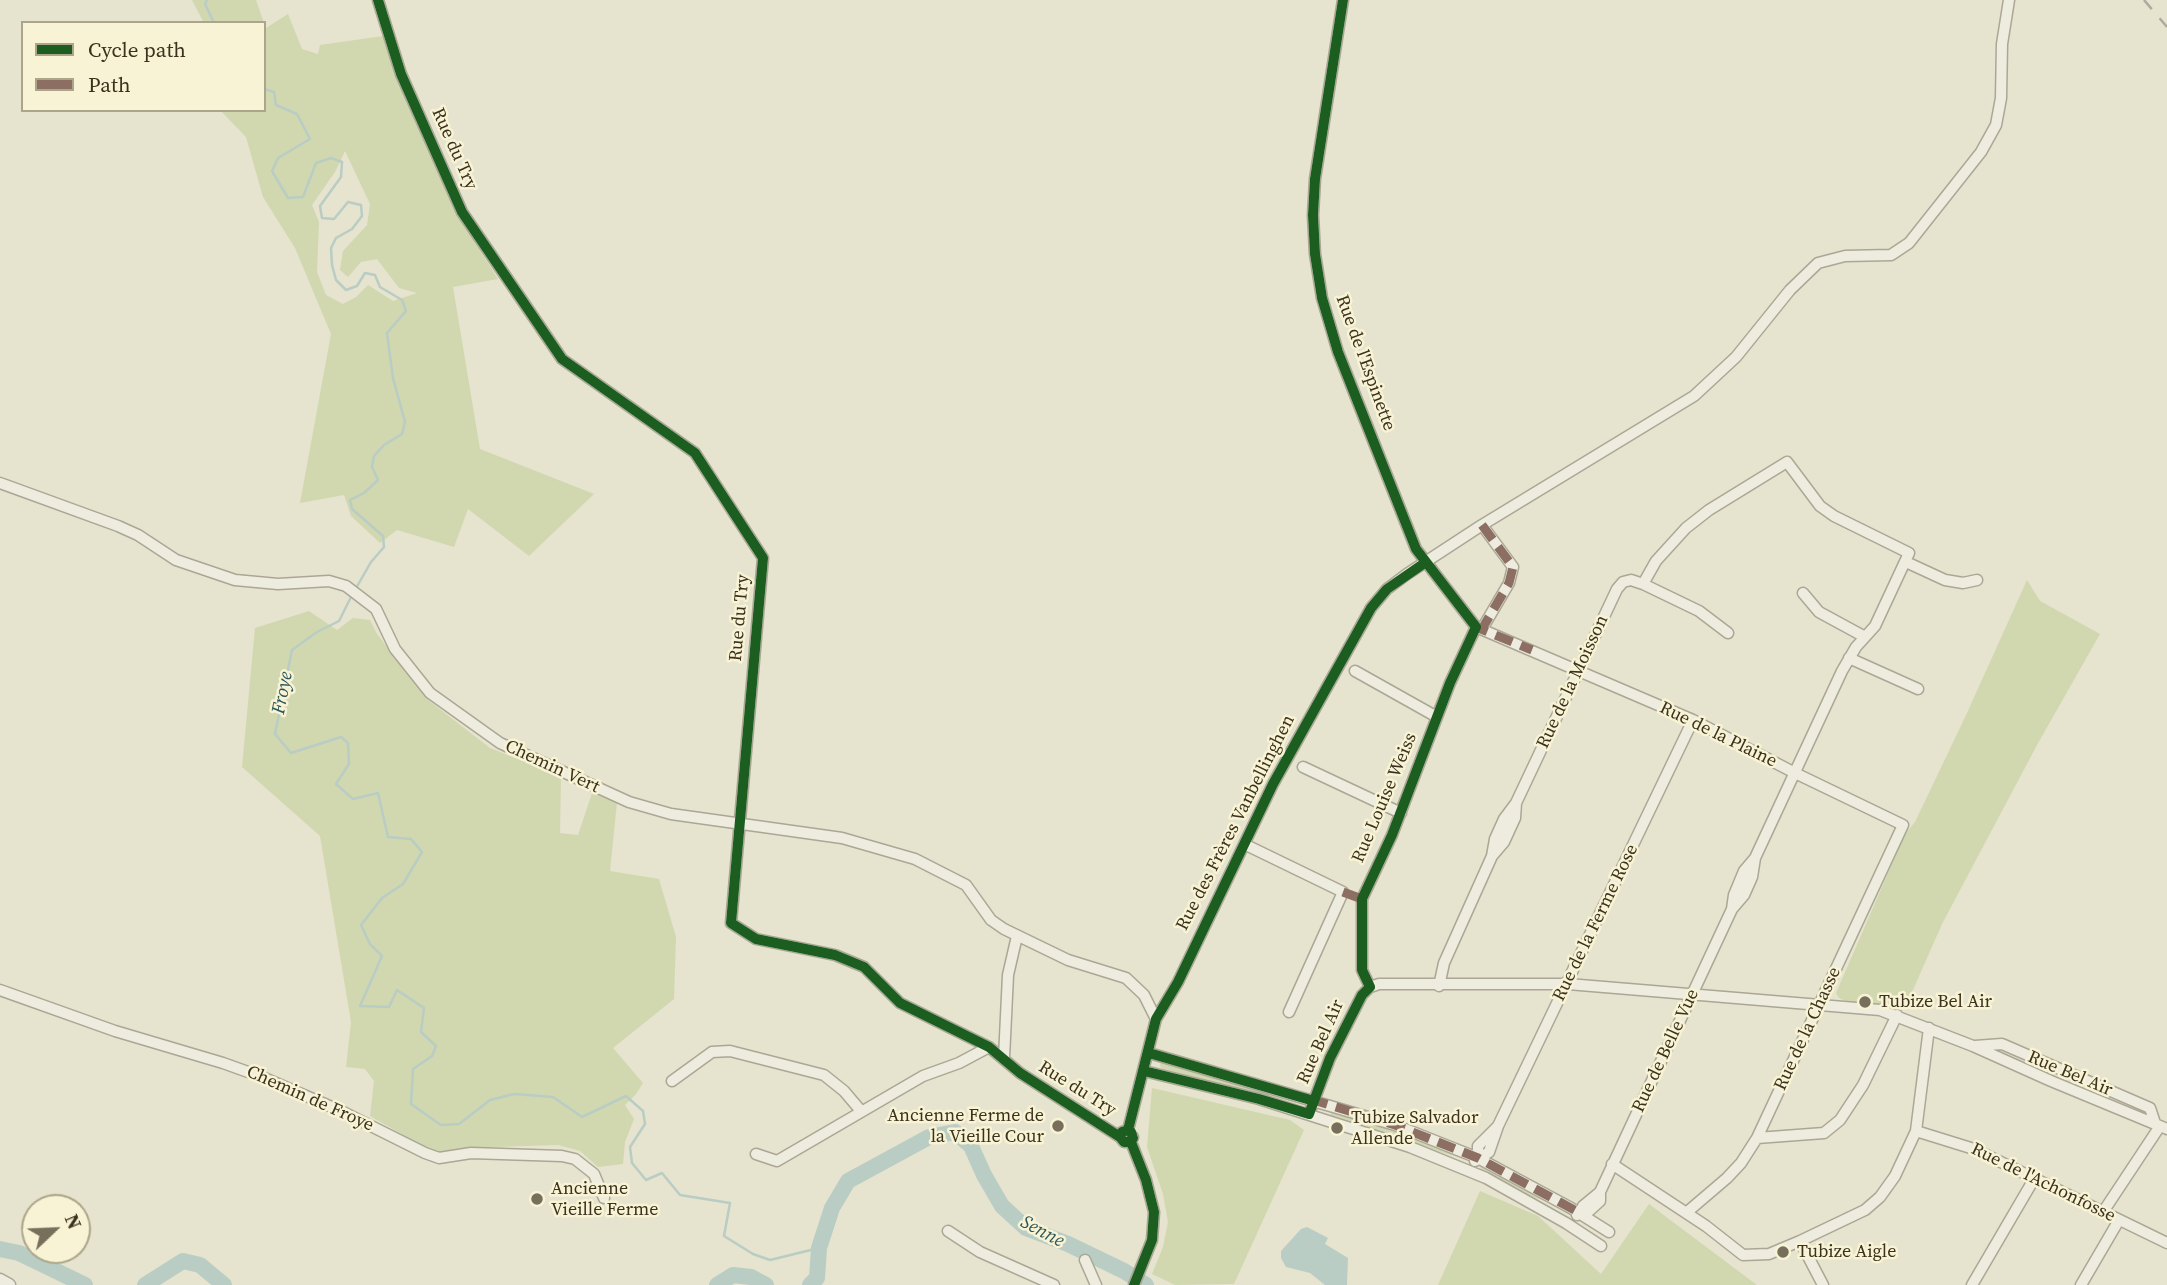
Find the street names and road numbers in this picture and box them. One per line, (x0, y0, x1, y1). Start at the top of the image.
street label: Rue du Try (426, 105, 482, 193)
street label: Rue de l'Espinette (1330, 292, 1400, 434)
street label: Rue du Try (725, 574, 755, 662)
street label: Rue de la Moisson (1533, 612, 1613, 752)
street label: Rue de la Plaine (1656, 697, 1780, 773)
street label: Rue des Frères Vanbellinghen (1172, 712, 1300, 934)
street label: Rue Louise Weiss (1348, 730, 1422, 866)
street label: Chemin Vert (501, 736, 603, 798)
street label: Rue de la Ferme Rose (1549, 841, 1643, 1005)
street label: Rue de la Chasse (1770, 964, 1846, 1094)
street label: Rue de Belle Vue (1628, 986, 1704, 1116)
street label: Rue Bel Air (1293, 996, 1349, 1088)
street label: Rue Bel Air (2024, 1046, 2116, 1102)
street label: Rue du Try (1034, 1057, 1120, 1121)
street label: Chemin de Froye (243, 1061, 377, 1137)
street label: Rue de l'Achonfosse (1967, 1139, 2119, 1227)

